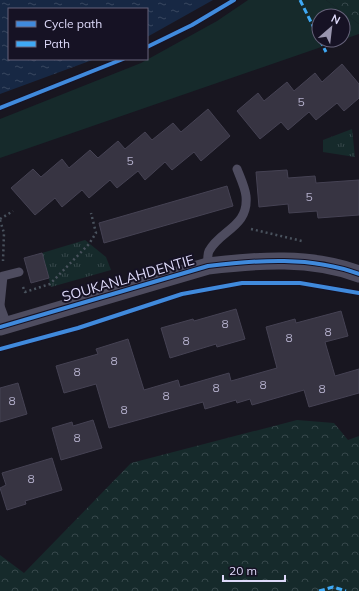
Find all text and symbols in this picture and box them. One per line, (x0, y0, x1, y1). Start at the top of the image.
legend (8, 8, 148, 60)
north arrow (311, 8, 351, 48)
text: N (329, 11, 343, 27)
text: Cycle path (44, 16, 102, 31)
text: Path (44, 36, 70, 51)
house number: 5 (297, 94, 305, 109)
house number: 5 (126, 153, 134, 168)
house number: 5 (305, 189, 313, 204)
street label: SOUKANLAHDENTIE (60, 250, 196, 306)
house number: 8 (221, 316, 229, 331)
house number: 8 (324, 324, 332, 339)
house number: 8 (285, 330, 293, 345)
house number: 8 (182, 333, 190, 348)
house number: 8 (110, 353, 118, 368)
house number: 8 (73, 364, 81, 379)
house number: 8 (259, 377, 267, 392)
house number: 8 (212, 380, 220, 395)
house number: 8 (318, 381, 326, 396)
house number: 8 (162, 388, 170, 403)
house number: 8 (8, 393, 16, 408)
house number: 8 (120, 402, 128, 417)
house number: 8 (73, 430, 81, 445)
house number: 8 (27, 471, 35, 486)
scale bar (223, 557, 285, 583)
text: 20 m (229, 563, 257, 578)

